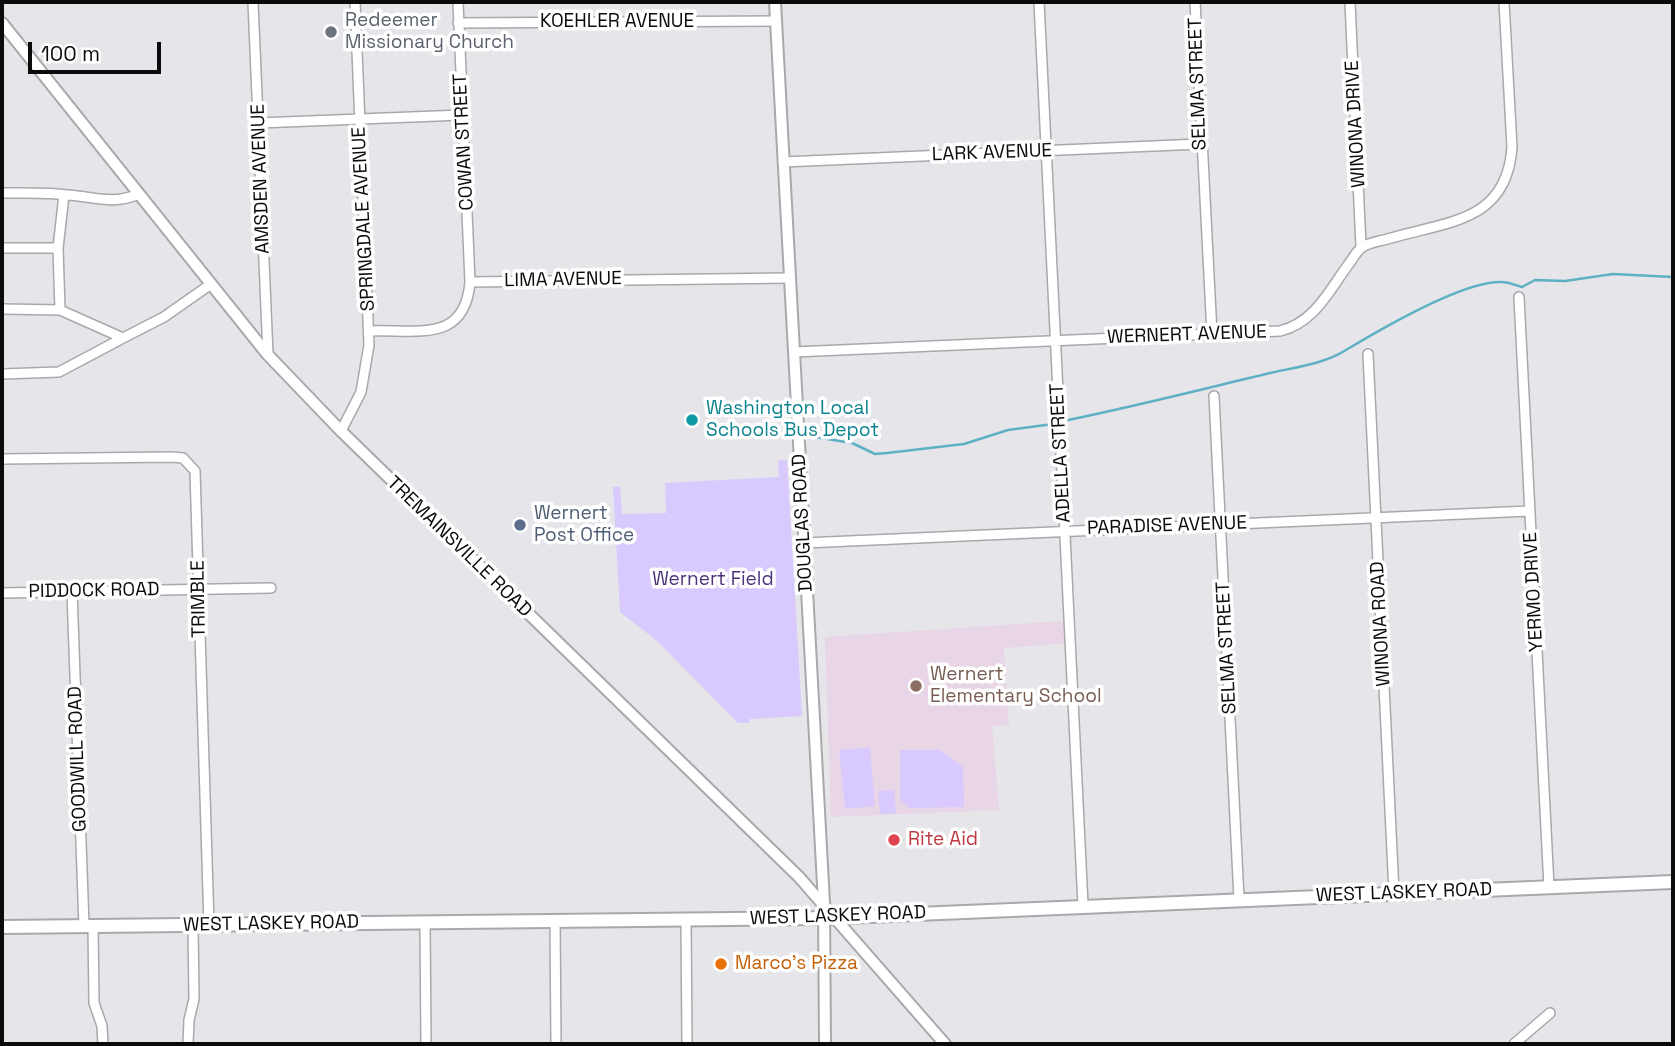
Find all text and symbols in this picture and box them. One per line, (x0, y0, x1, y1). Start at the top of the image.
place label: Redeemer Missionary Church (345, 10, 514, 54)
street label: KOEHLER AVENUE (540, 11, 694, 33)
street label: SELMA STREET (1184, 17, 1212, 151)
marker: Redeemer Missionary Church (323, 24, 339, 40)
scale bar (32, 28, 164, 72)
text: 100 m (41, 40, 100, 67)
street label: WINONA DRIVE (1341, 60, 1371, 188)
street label: COWAN STREET (449, 73, 479, 211)
street label: AMSDEN AVENUE (247, 104, 275, 254)
street label: SPRINGDALE AVENUE (348, 126, 380, 312)
street label: LARK AVENUE (932, 140, 1052, 166)
street label: LIMA AVENUE (504, 268, 622, 292)
street label: WERNERT AVENUE (1107, 321, 1267, 349)
street label: ADELLA STREET (1046, 383, 1076, 523)
place label: Washington Local Schools Bus Depot (706, 398, 879, 442)
marker: Washington Local Schools Bus Depot (684, 412, 700, 428)
street label: DOUGLAS ROAD (788, 453, 818, 593)
street label: TREMAINSVILLE ROAD (382, 472, 536, 622)
place label: Wernert Post Office (534, 503, 634, 547)
street label: PARADISE AVENUE (1087, 512, 1247, 540)
marker: Wernert Post Office (512, 517, 528, 533)
street label: YERMO DRIVE (1519, 531, 1549, 653)
street label: TRIMBLE (187, 560, 211, 638)
street label: WINONA ROAD (1366, 561, 1396, 687)
park label: Wernert Field (652, 569, 774, 591)
street label: PIDDOCK ROAD (28, 578, 160, 604)
street label: SELMA STREET (1212, 581, 1242, 715)
place label: Wernert Elementary School (930, 664, 1102, 708)
marker: Wernert Elementary School (908, 678, 924, 694)
street label: GOODWILL ROAD (64, 686, 92, 832)
place label: Rite Aid (908, 829, 978, 851)
marker: Rite Aid (886, 832, 902, 848)
street label: WEST LASKEY ROAD (1316, 879, 1492, 907)
street label: WEST LASKEY ROAD (750, 902, 926, 930)
street label: WEST LASKEY ROAD (183, 911, 359, 937)
place label: Marco's Pizza (735, 953, 858, 975)
marker: Marco's Pizza (713, 956, 729, 972)

